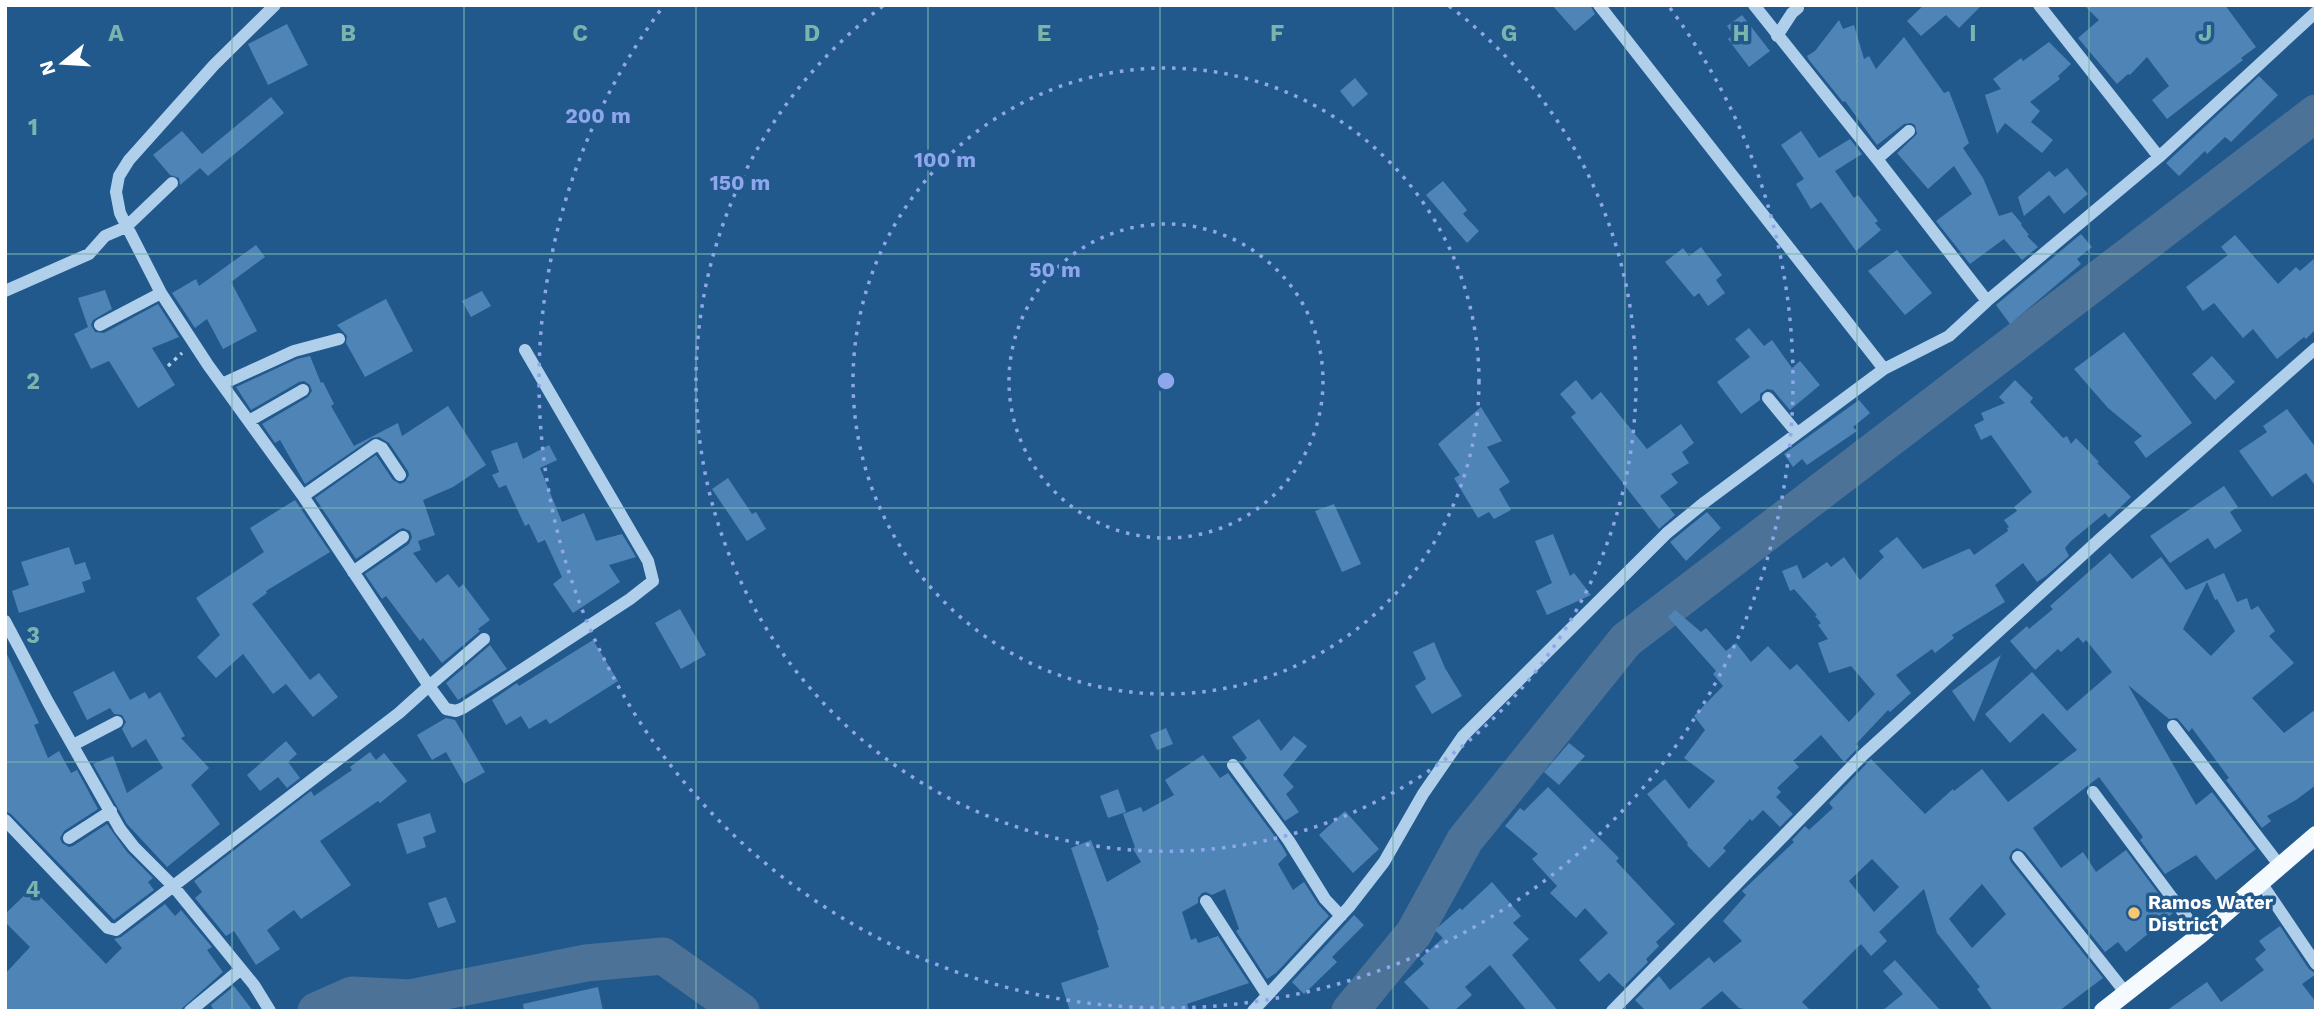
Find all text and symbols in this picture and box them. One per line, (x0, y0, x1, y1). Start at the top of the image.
text: A (108, 20, 124, 47)
text: B (340, 20, 356, 47)
text: C (572, 20, 588, 47)
text: D (804, 20, 820, 47)
text: E (1037, 20, 1051, 47)
text: F (1270, 20, 1284, 47)
text: G (1501, 20, 1517, 47)
text: H (1732, 20, 1750, 47)
text: I (1969, 20, 1977, 47)
text: J (2198, 20, 2212, 47)
north arrow (28, 28, 98, 98)
text: N (34, 58, 60, 78)
text: 200 m (565, 103, 631, 128)
text: 1 (28, 114, 38, 141)
text: 100 m (914, 147, 976, 172)
text: 150 m (710, 170, 770, 195)
text: 50 m (1029, 257, 1081, 282)
text: 2 (26, 368, 40, 395)
centre of rings (1154, 369, 1178, 393)
text: 3 (26, 622, 40, 649)
text: 4 (26, 876, 41, 903)
place label: Ramos Water District (2148, 891, 2274, 936)
marker: Ramos Water District (2126, 905, 2142, 921)

